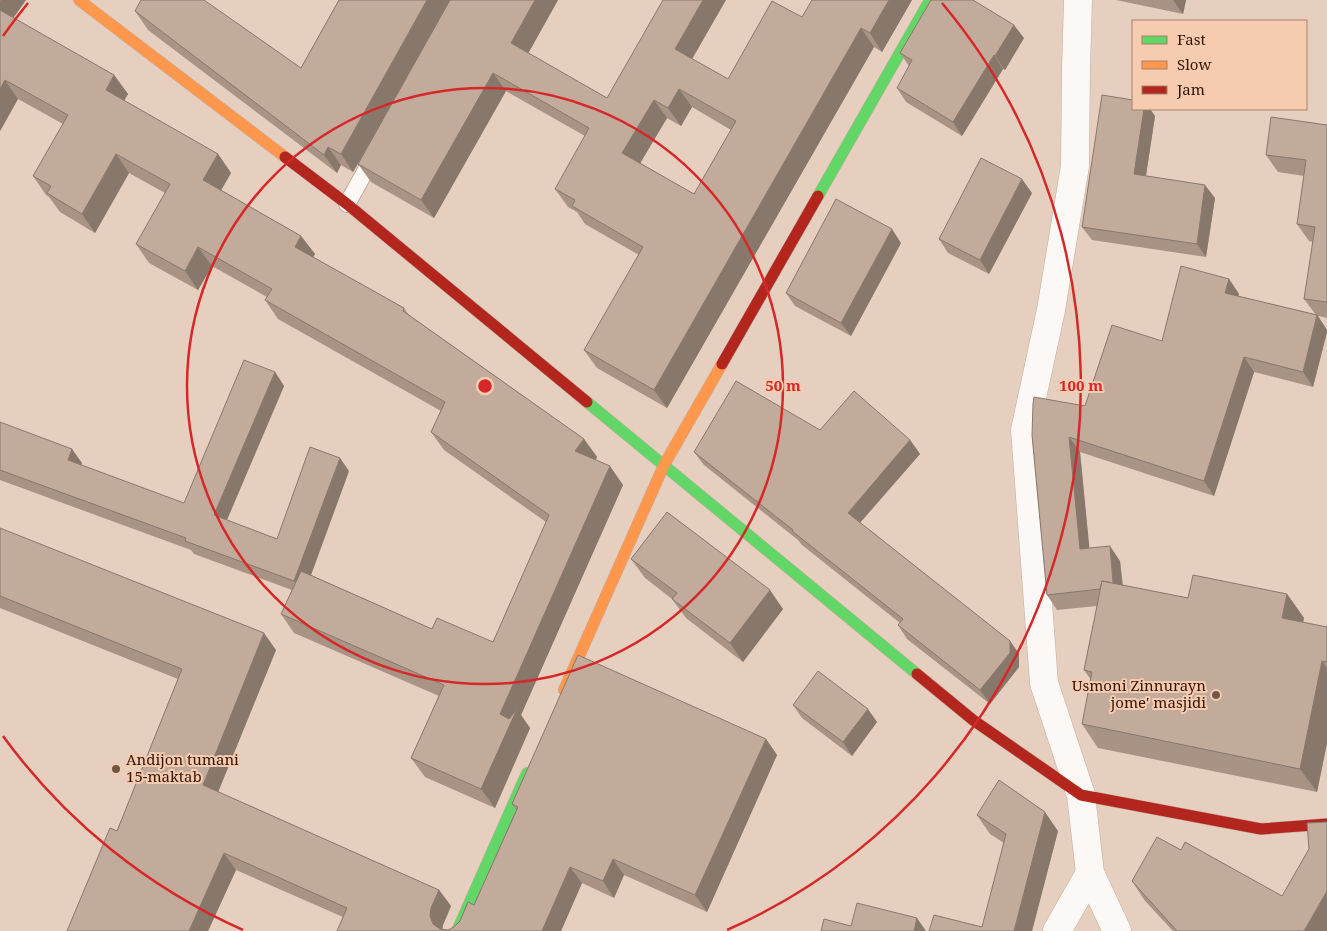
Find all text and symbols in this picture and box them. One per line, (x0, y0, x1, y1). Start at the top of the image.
legend (1132, 20, 1307, 110)
text: Fast (1177, 29, 1206, 49)
text: Slow (1177, 54, 1211, 74)
text: Jam (1176, 79, 1205, 99)
text: 50 m (765, 375, 801, 395)
text: 100 m (1059, 375, 1103, 395)
centre of rings (476, 377, 494, 395)
place label: Usmoni Zinnurayn jome' masjidi (1072, 675, 1206, 712)
marker: Usmoni Zinnurayn jome' masjidi (1210, 689, 1222, 701)
place label: Andijon tumani 15-maktab (126, 749, 239, 786)
marker: Andijon tumani 15-maktab (110, 763, 122, 775)

